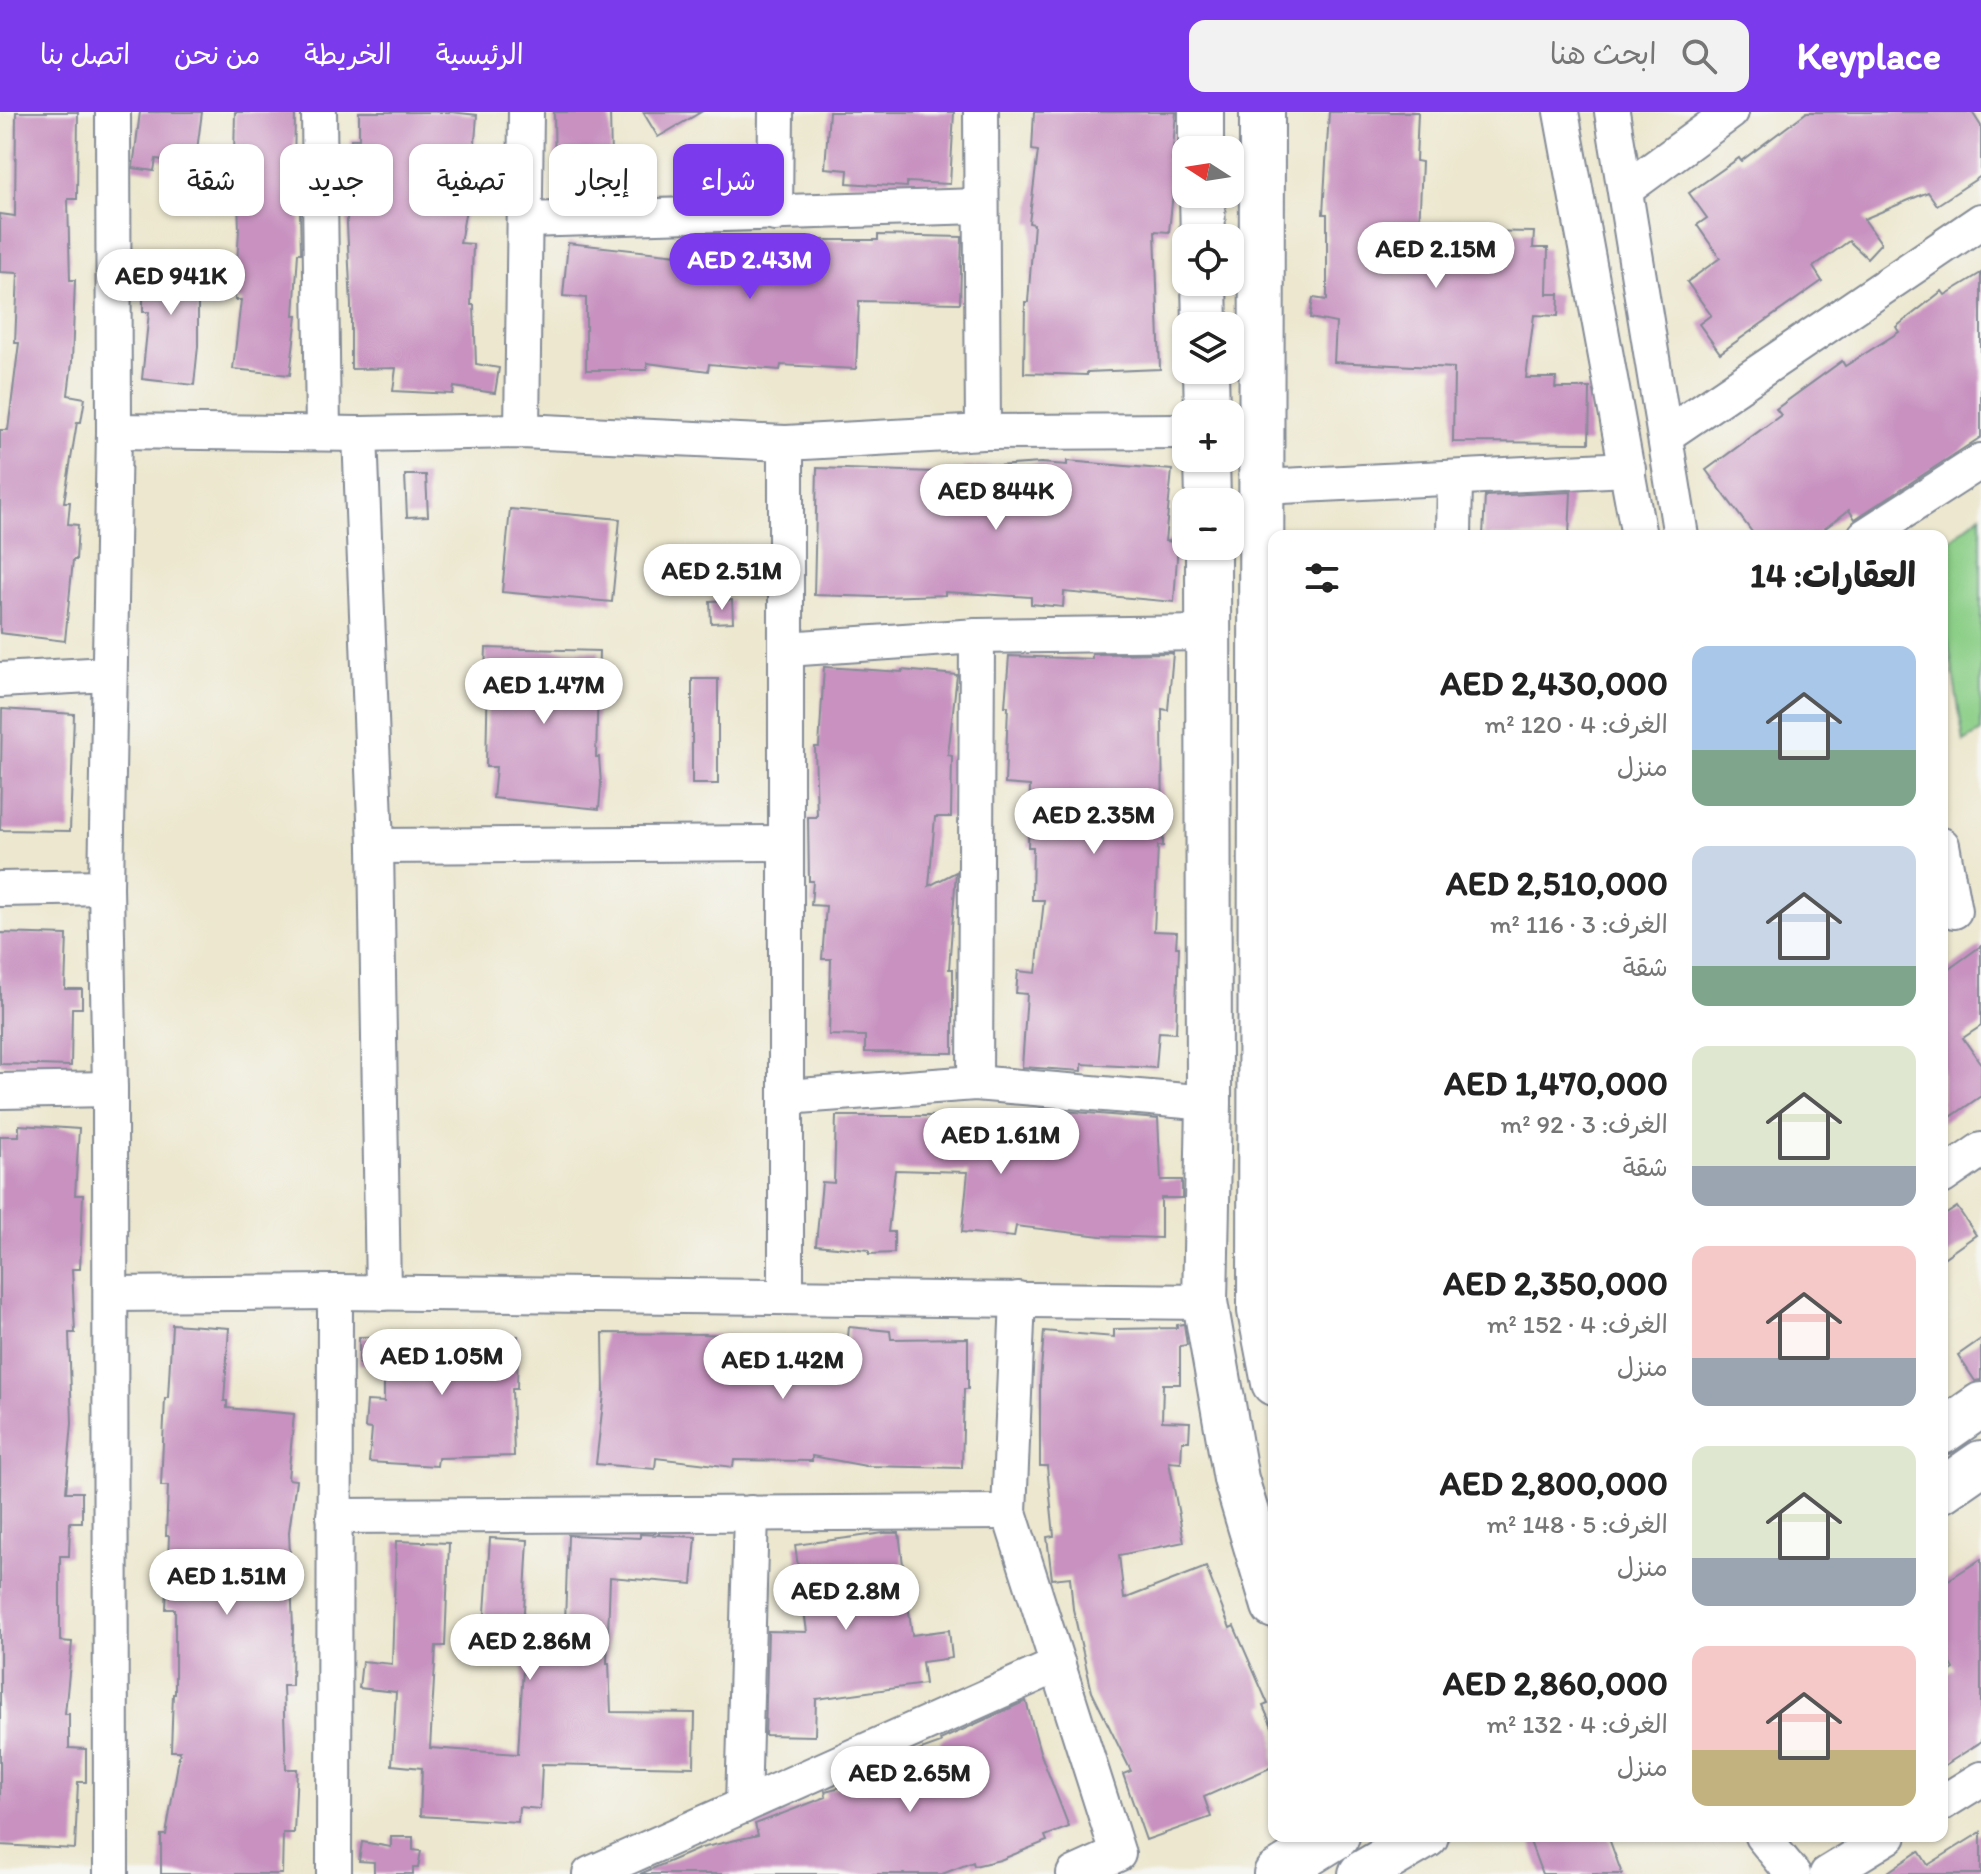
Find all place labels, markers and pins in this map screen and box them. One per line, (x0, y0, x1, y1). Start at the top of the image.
pin: AED 2.15M (1344, 222, 1528, 290)
pin: AED 2.43M (658, 233, 842, 301)
pin: AED 941K (88, 249, 254, 317)
pin: AED 844K (913, 464, 1079, 532)
pin: AED 2.51M (630, 544, 814, 612)
pin: AED 1.47M (452, 658, 636, 726)
pin: AED 2.35M (1002, 788, 1186, 856)
pin: AED 1.61M (909, 1108, 1093, 1176)
pin: AED 1.05M (350, 1329, 534, 1397)
pin: AED 1.42M (691, 1333, 875, 1401)
pin: AED 1.51M (135, 1549, 319, 1617)
pin: AED 2.8M (763, 1564, 929, 1632)
pin: AED 2.86M (438, 1614, 622, 1682)
pin: AED 2.65M (818, 1746, 1002, 1814)

